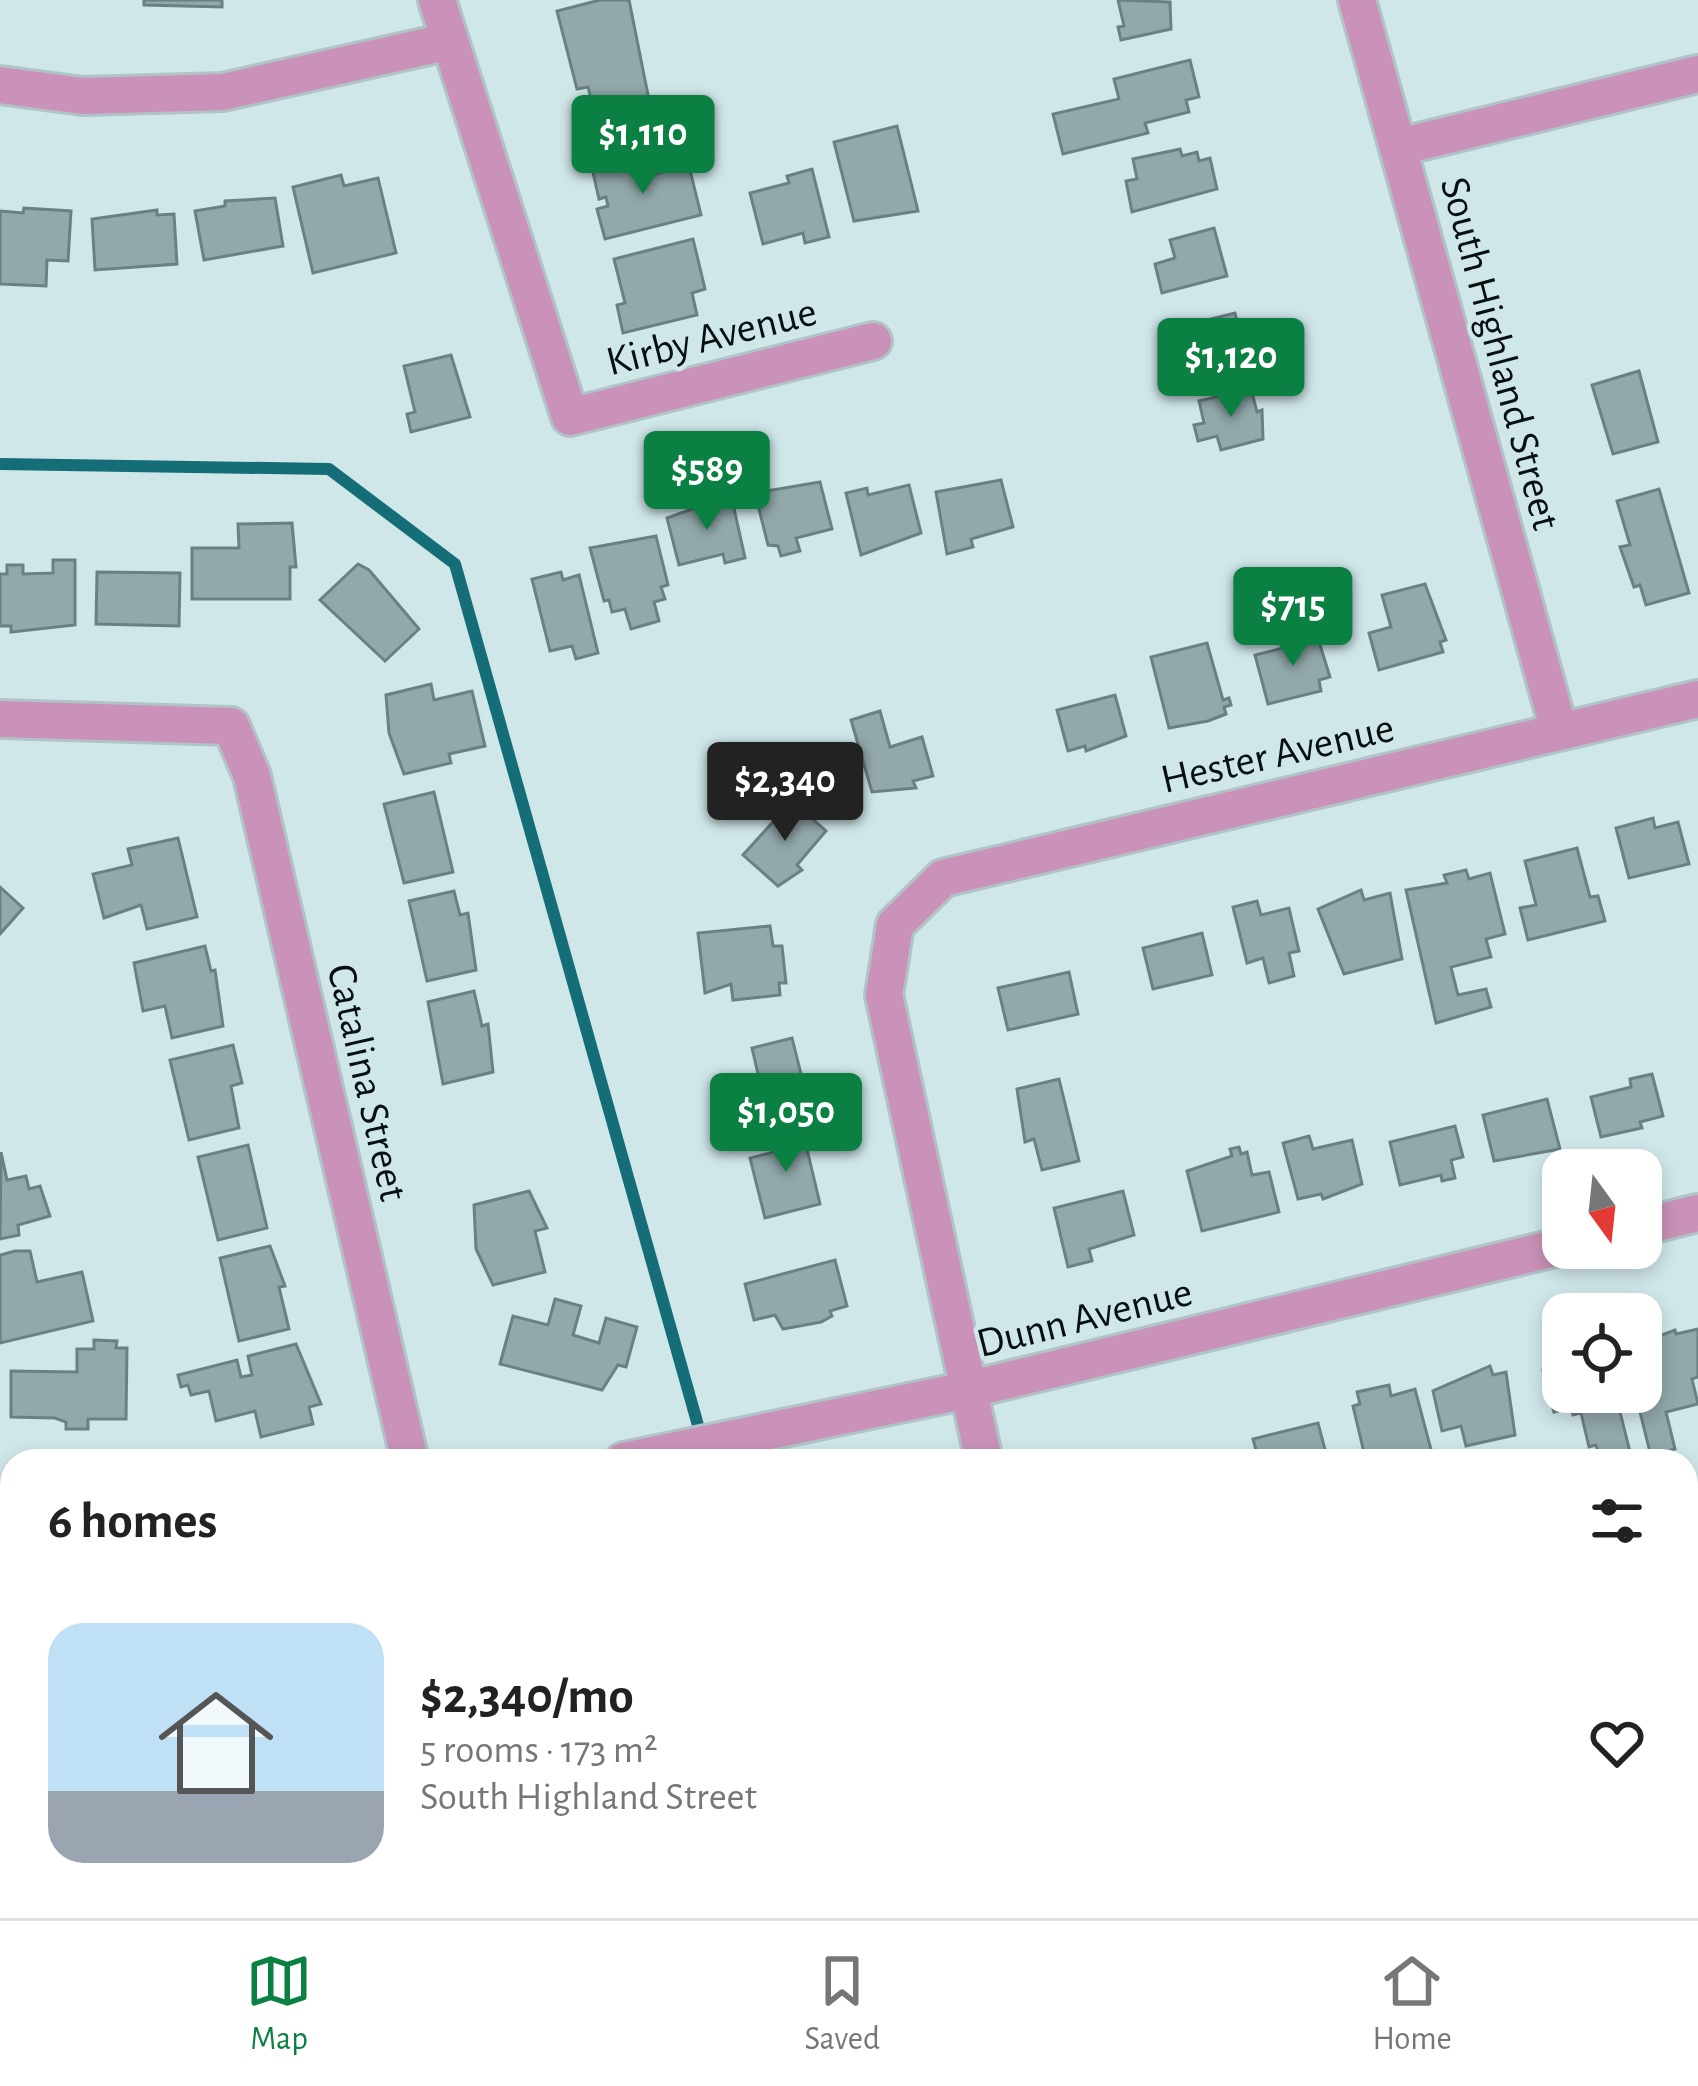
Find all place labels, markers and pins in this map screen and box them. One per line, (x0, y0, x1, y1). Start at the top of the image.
pin: $1,110 (545, 95, 741, 197)
pin: $1,120 (1133, 318, 1329, 420)
pin: $589 (636, 431, 778, 533)
pin: $715 (1222, 567, 1364, 669)
pin: $2,340 (687, 742, 883, 844)
pin: $1,050 (688, 1073, 884, 1175)

